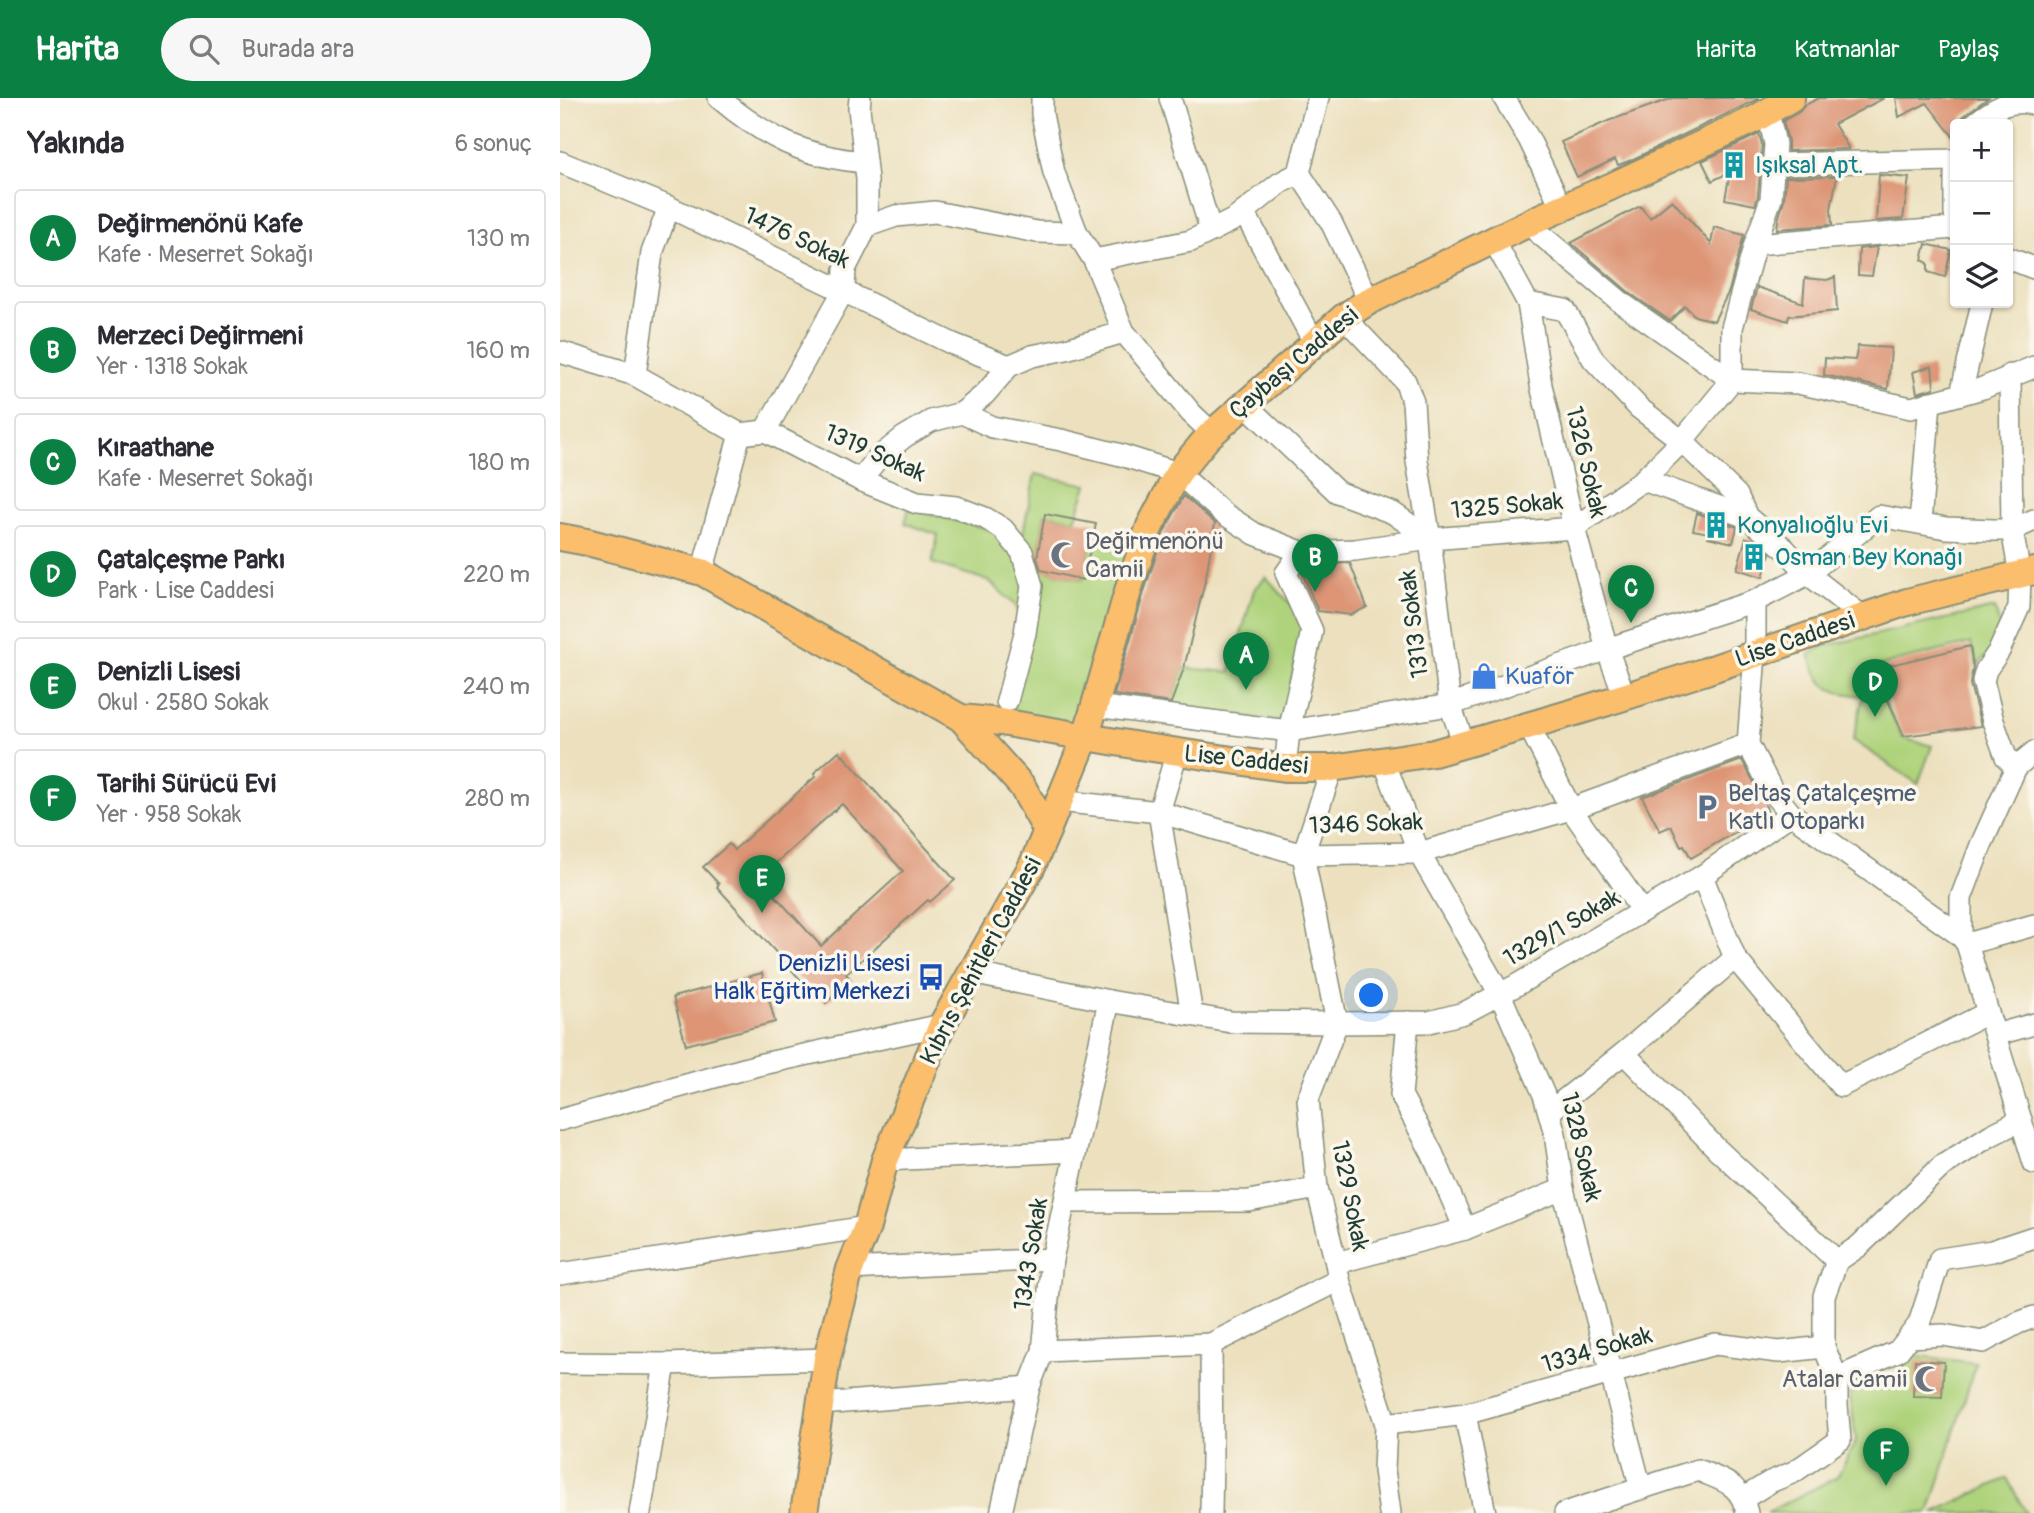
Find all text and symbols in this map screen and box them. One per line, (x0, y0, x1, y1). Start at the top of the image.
search box (161, 18, 651, 81)
text: Harita (35, 29, 119, 70)
icon: search (185, 30, 223, 68)
text: Burada ara (241, 33, 354, 65)
text: Harita (1695, 35, 1756, 64)
text: Katmanlar (1794, 35, 1900, 64)
text: Paylaş (1938, 35, 1999, 64)
map controls (1950, 119, 2013, 308)
button: + (1950, 119, 2013, 182)
text: Yakında (28, 125, 124, 162)
text: 6 sonuç (455, 129, 532, 158)
building icon: Işıksal Apt. (1719, 150, 1749, 180)
place label: Işıksal Apt. (1755, 151, 1864, 180)
button: − (1950, 182, 2013, 245)
street label: 1476 Sokak (740, 201, 854, 275)
text: Değirmenönü Kafe (97, 208, 303, 240)
text: A (46, 224, 60, 253)
text: 130 m (467, 224, 530, 253)
text: Kafe · Meserret Sokağı (97, 240, 314, 269)
button: layers (1950, 245, 2013, 308)
street label: Çaybaşı Caddesi (1224, 301, 1364, 425)
text: Merzeci Değirmeni (97, 320, 303, 352)
text: B (46, 336, 60, 365)
text: 160 m (466, 336, 530, 365)
text: Yer · 1318 Sokak (97, 352, 248, 381)
street label: 1326 Sokak (1559, 403, 1613, 521)
street label: 1319 Sokak (820, 418, 930, 488)
text: Kıraathane (97, 432, 214, 464)
text: C (46, 448, 60, 477)
text: 180 m (468, 448, 530, 477)
text: Kafe · Meserret Sokağı (97, 464, 314, 493)
street label: 1325 Sokak (1450, 487, 1564, 525)
building icon: Konyalıoğlu Evi (1701, 510, 1731, 540)
place label: Konyalıoğlu Evi (1737, 511, 1888, 540)
place label: Değirmenönü Camii (1085, 527, 1224, 584)
pin: B (1292, 534, 1338, 592)
mosque icon: Değirmenönü Camii (1049, 540, 1079, 570)
building icon: Osman Bey Konağı (1739, 542, 1769, 572)
place label: Osman Bey Konağı (1775, 543, 1963, 572)
text: Çatalçeşme Parkı (97, 544, 285, 576)
text: D (46, 560, 60, 589)
text: 220 m (463, 560, 530, 589)
pin: C (1608, 565, 1654, 623)
street label: 1313 Sokak (1393, 568, 1435, 680)
text: Park · Lise Caddesi (97, 576, 274, 605)
street label: Lise Caddesi (1731, 606, 1859, 674)
pin: A (1223, 632, 1269, 690)
text: Denizli Lisesi (97, 656, 240, 688)
pin: D (1852, 659, 1898, 717)
shop icon: Kuaför (1469, 661, 1499, 691)
place label: Kuaför (1505, 662, 1575, 691)
text: E (47, 672, 59, 701)
text: 240 m (463, 672, 530, 701)
text: Okul · 2580 Sokak (97, 688, 269, 717)
street label: Lise Caddesi (1183, 739, 1309, 781)
text: Tarihi Sürücü Evi (97, 768, 276, 800)
place label: Beltaş Çatalçeşme Katlı Otoparkı (1728, 779, 1916, 836)
text: F (46, 784, 60, 813)
text: 280 m (464, 784, 530, 813)
parking icon: Beltaş Çatalçeşme Katlı Otoparkı (1692, 792, 1722, 822)
text: Yer · 958 Sokak (97, 800, 241, 829)
street label: 1346 Sokak (1309, 808, 1423, 840)
street label: Kıbrıs Şehitleri Caddesi (914, 852, 1048, 1070)
pin: E (739, 855, 785, 913)
street label: 1329/1 Sokak (1499, 883, 1625, 973)
place label: Denizli Lisesi Halk Eğitim Merkezi (713, 949, 910, 1006)
bus stop icon: Denizli Lisesi Halk Eğitim Merkezi (916, 962, 946, 992)
your location (1354, 978, 1388, 1012)
street label: 1328 Sokak (1554, 1089, 1608, 1205)
street label: 1329 Sokak (1325, 1138, 1375, 1254)
street label: 1343 Sokak (1008, 1196, 1054, 1312)
street label: 1334 Sokak (1539, 1320, 1655, 1380)
mosque icon: Atalar Camii (1913, 1364, 1943, 1394)
place label: Atalar Camii (1782, 1365, 1907, 1394)
pin: F (1863, 1428, 1909, 1486)

